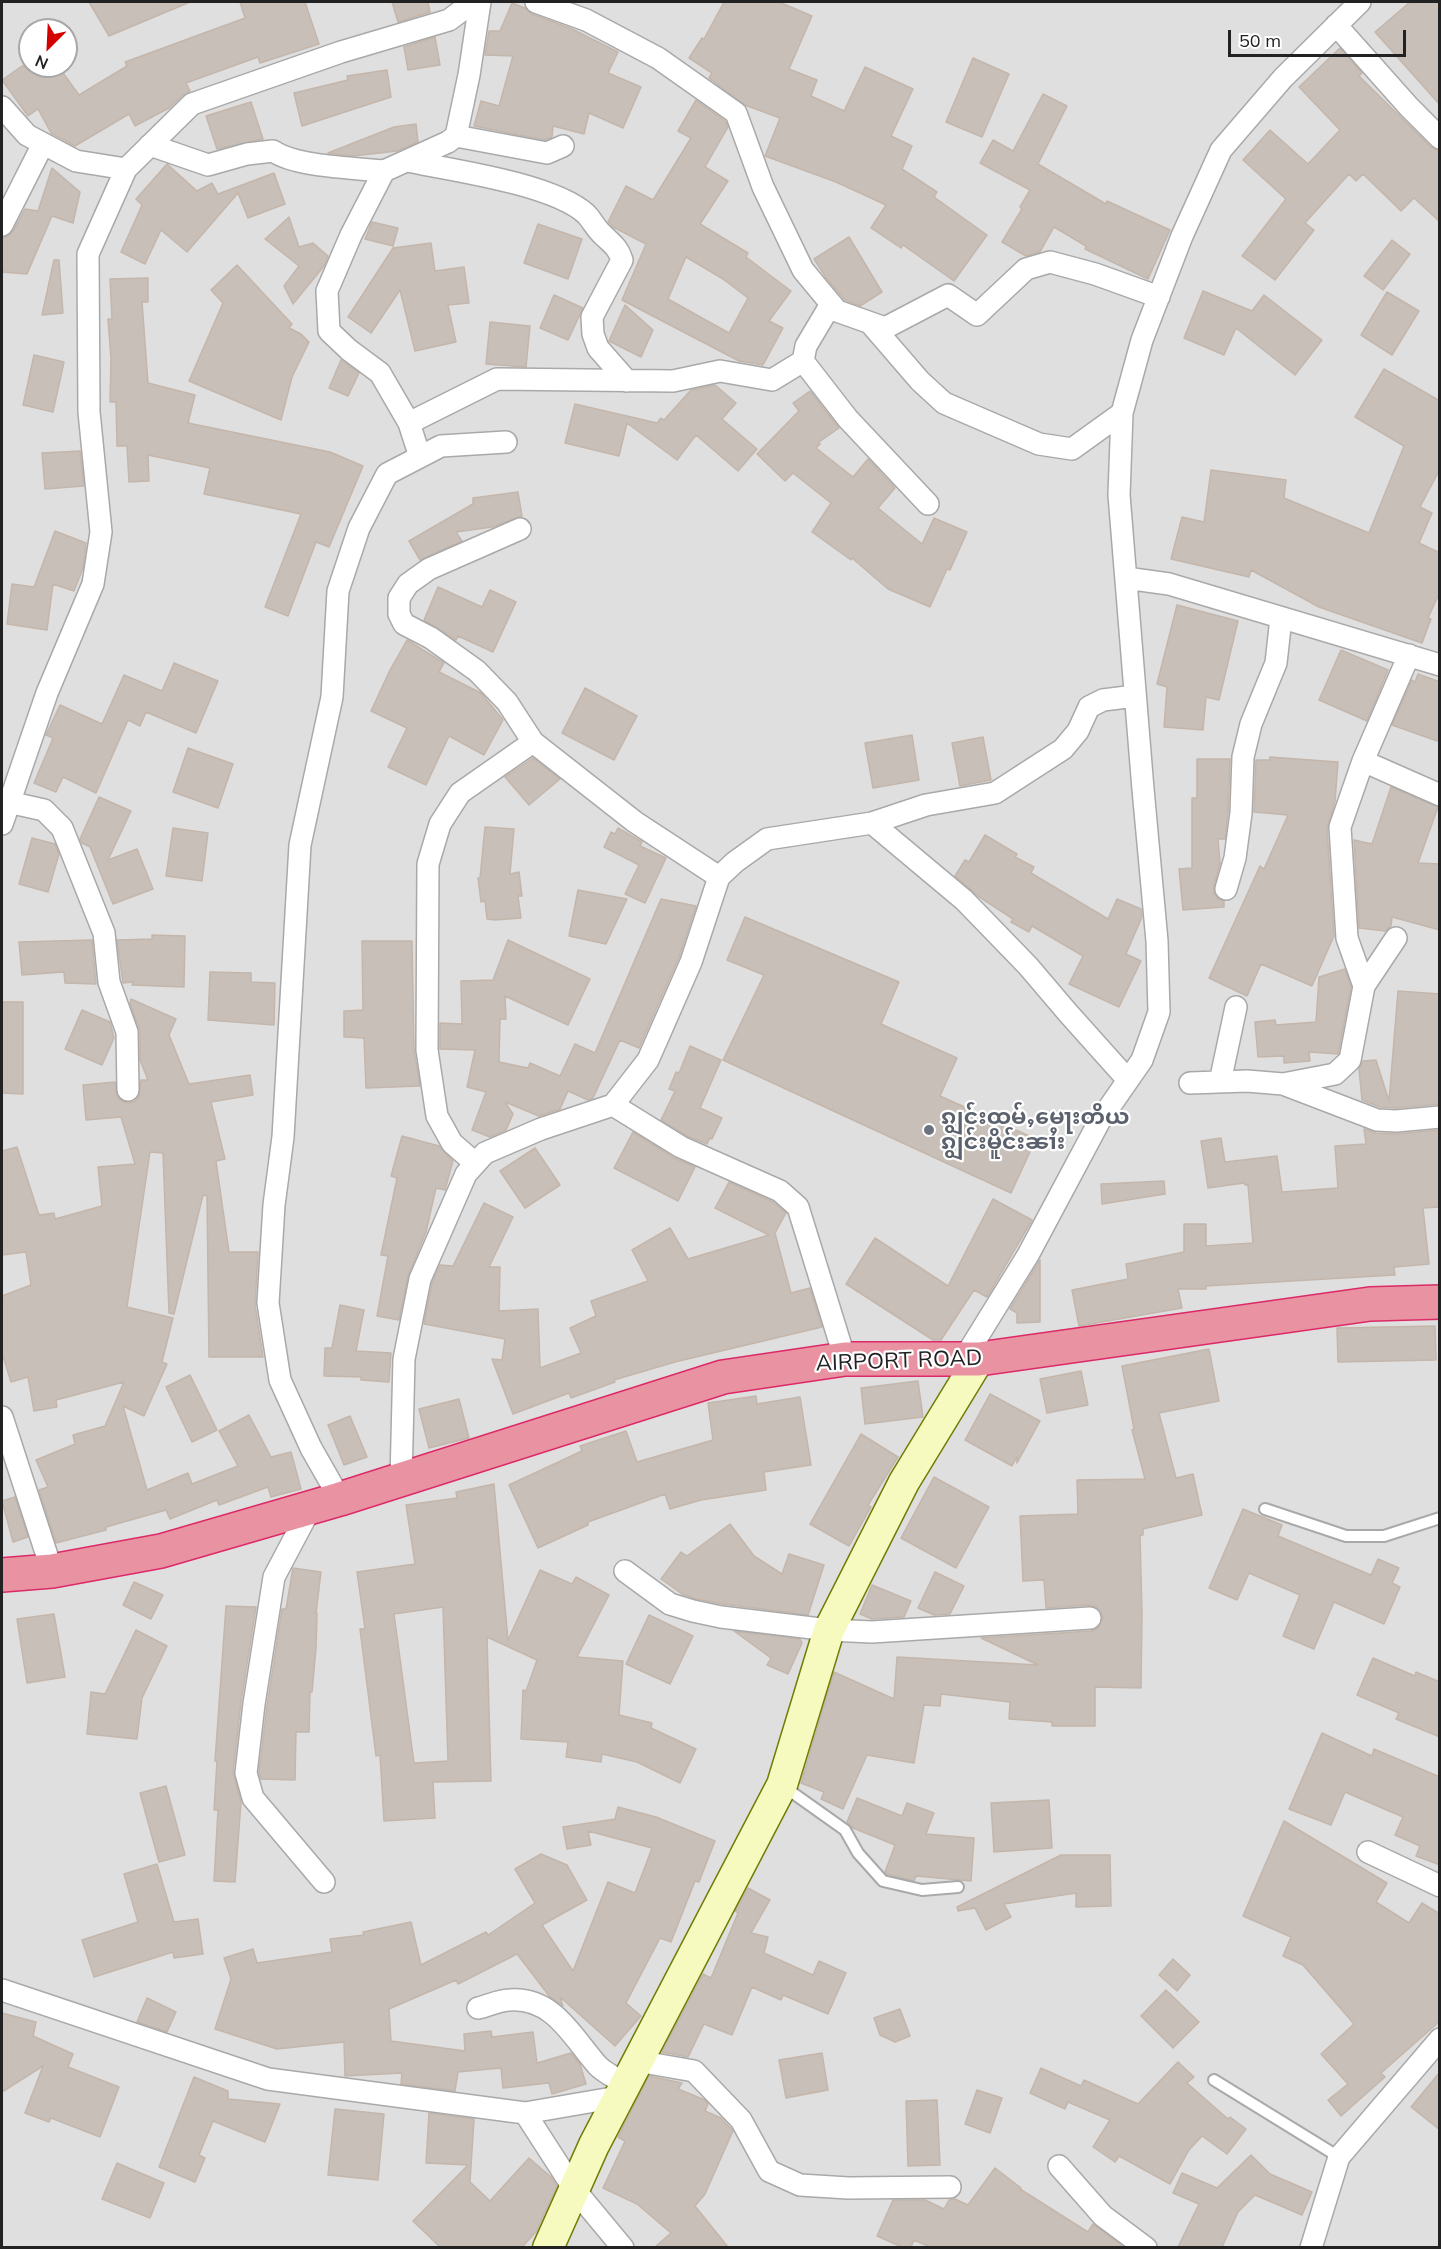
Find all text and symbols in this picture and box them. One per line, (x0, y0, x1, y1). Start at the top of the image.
north arrow (18, 18, 78, 78)
scale bar (1231, 18, 1410, 56)
text: 50 m (1239, 29, 1281, 52)
text: N (32, 51, 51, 74)
place label: ၵျွင်းထမ်ႇမေႃးတိယ ၵျွင်းမိူင်းၼၢႆး (941, 1104, 1129, 1156)
marker: ၵျွင်းထမ်ႇမေႃးတိယ ၵျွင်းမိူင်းၼၢႆး (922, 1123, 936, 1137)
street label: AIRPORT ROAD (815, 1345, 983, 1377)

